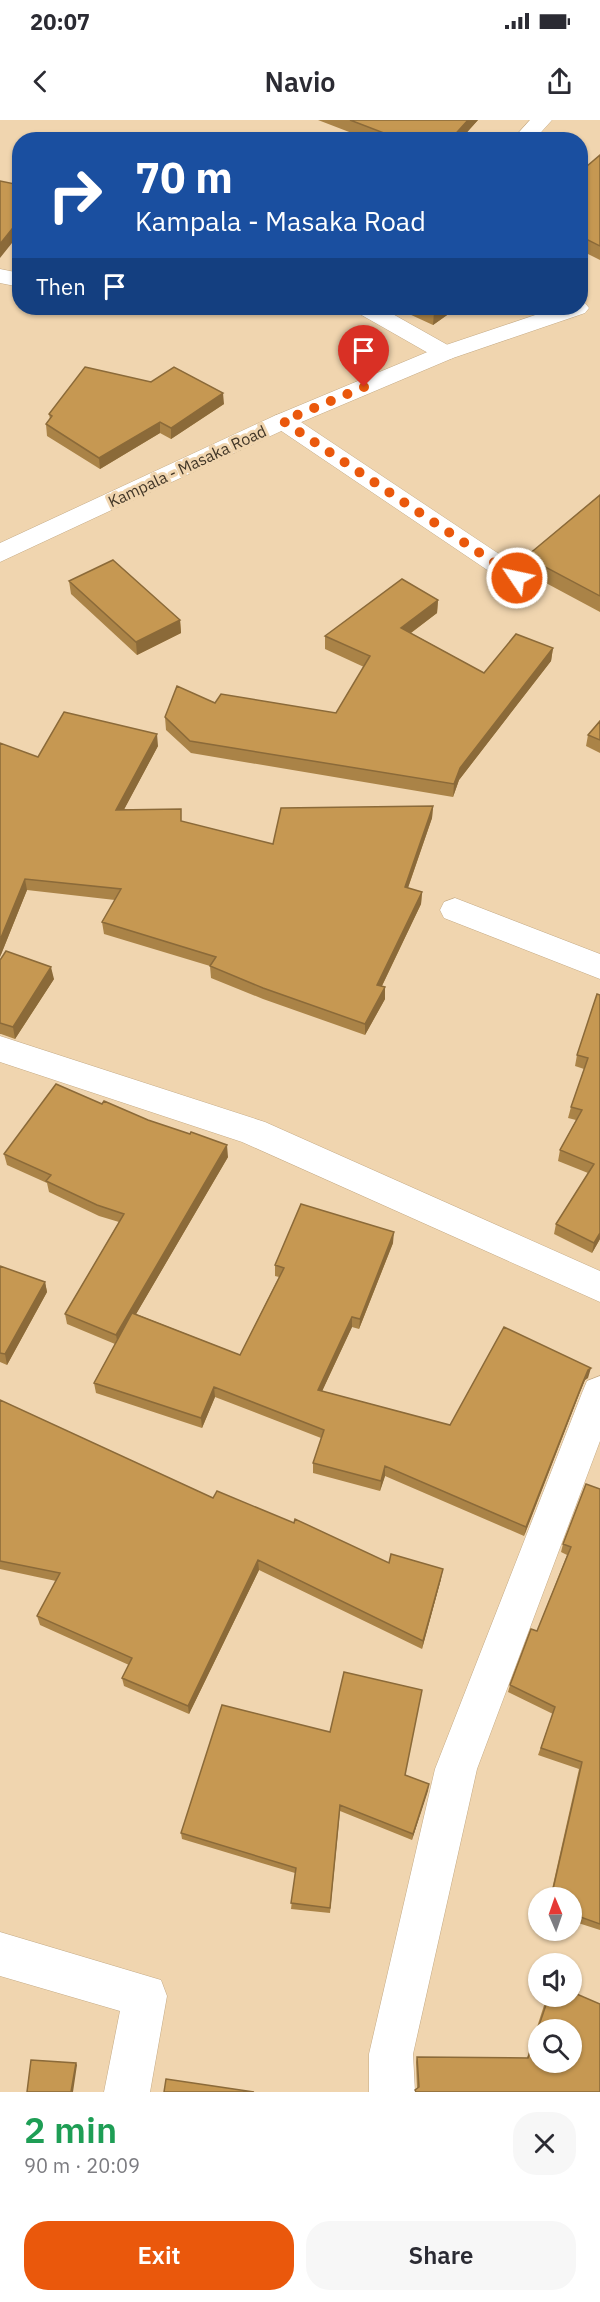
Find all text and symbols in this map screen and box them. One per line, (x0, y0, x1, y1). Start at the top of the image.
text: 20:07 (30, 7, 90, 36)
text: Navio (264, 64, 336, 99)
icon: back (24, 65, 57, 98)
icon: share (543, 65, 576, 98)
text: 70 m (135, 150, 233, 205)
icon: right (36, 156, 114, 234)
text: Kampala - Masaka Road (135, 203, 426, 238)
icon: arrive (98, 270, 131, 303)
text: Then (36, 272, 86, 301)
pin (338, 325, 389, 387)
icon: arrive (347, 334, 380, 367)
street label: Kampala - Masaka Road (105, 421, 269, 511)
position arrow (485, 546, 549, 610)
north arrow (528, 1887, 582, 1941)
map controls (528, 1887, 582, 2073)
button: sound (528, 1953, 582, 2007)
button: search (528, 2019, 582, 2073)
text: 2 min (24, 2106, 117, 2153)
button: close (513, 2112, 576, 2175)
text: 90 m · 20:09 (24, 2152, 140, 2179)
button: Exit (24, 2221, 294, 2290)
button: Share (306, 2221, 576, 2290)

